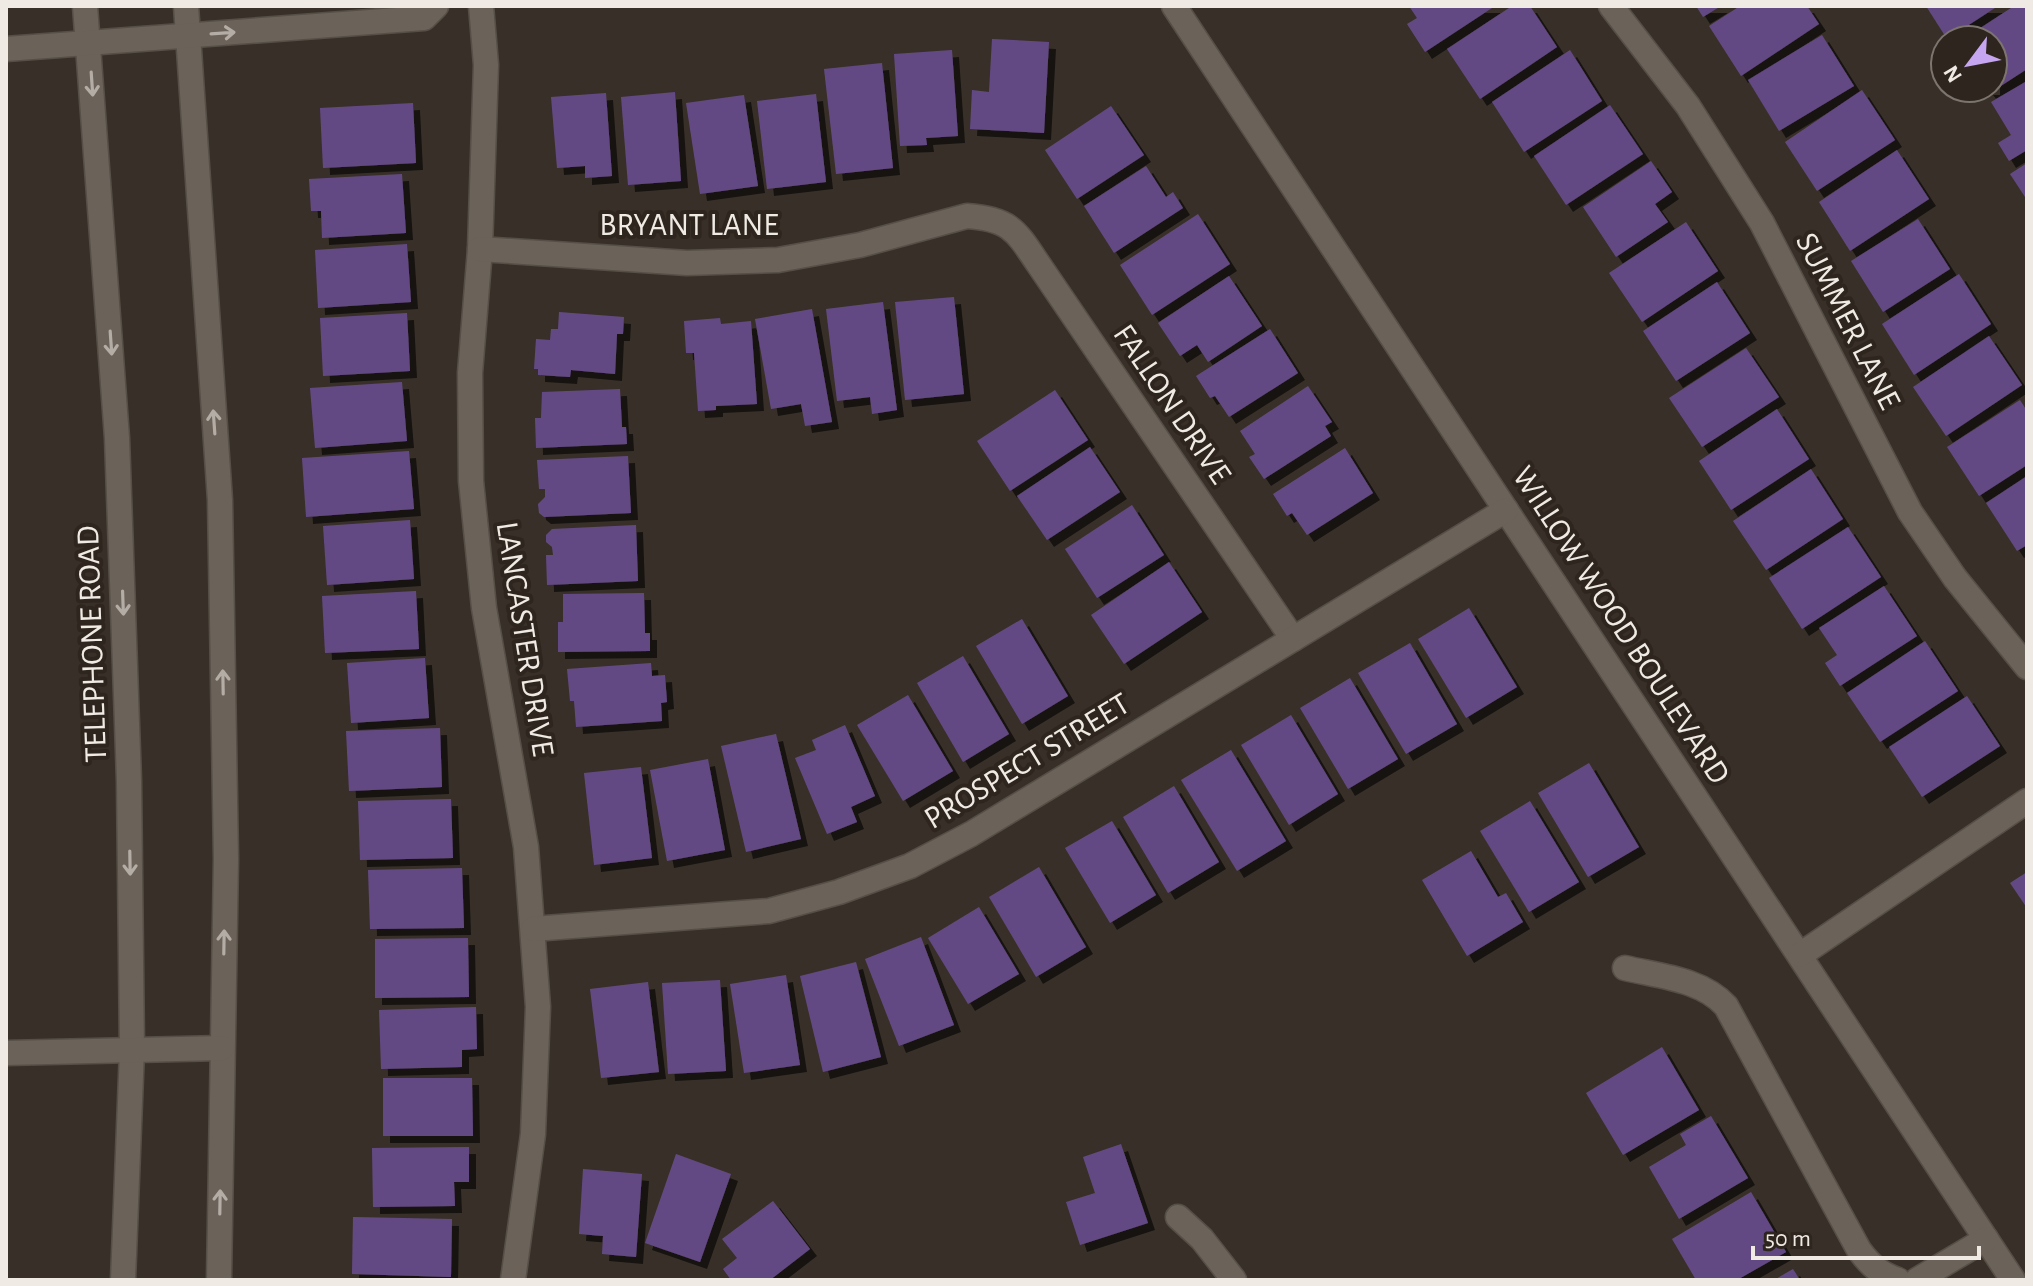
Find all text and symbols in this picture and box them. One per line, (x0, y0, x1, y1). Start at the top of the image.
north arrow (1929, 24, 2009, 104)
one-way arrow (209, 25, 236, 40)
text: N (1940, 62, 1966, 86)
one-way arrow (85, 70, 100, 97)
street label: BRYANT LANE (599, 209, 779, 241)
street label: SUMMER LANE (1790, 228, 1906, 414)
street label: FALLON DRIVE (1107, 319, 1237, 489)
one-way arrow (104, 329, 119, 356)
one-way arrow (206, 409, 221, 436)
street label: WILLOW WOOD BOULEVARD (1506, 460, 1736, 790)
street label: LANCASTER DRIVE (491, 519, 559, 759)
street label: TELEPHONE ROAD (72, 525, 112, 763)
one-way arrow (116, 589, 131, 616)
one-way arrow (215, 669, 231, 696)
street label: PROSPECT STREET (919, 687, 1135, 835)
one-way arrow (122, 849, 138, 876)
one-way arrow (216, 929, 232, 956)
one-way arrow (212, 1189, 228, 1216)
scale bar (1753, 1210, 1979, 1260)
text: 50 m (1765, 1227, 1811, 1251)

